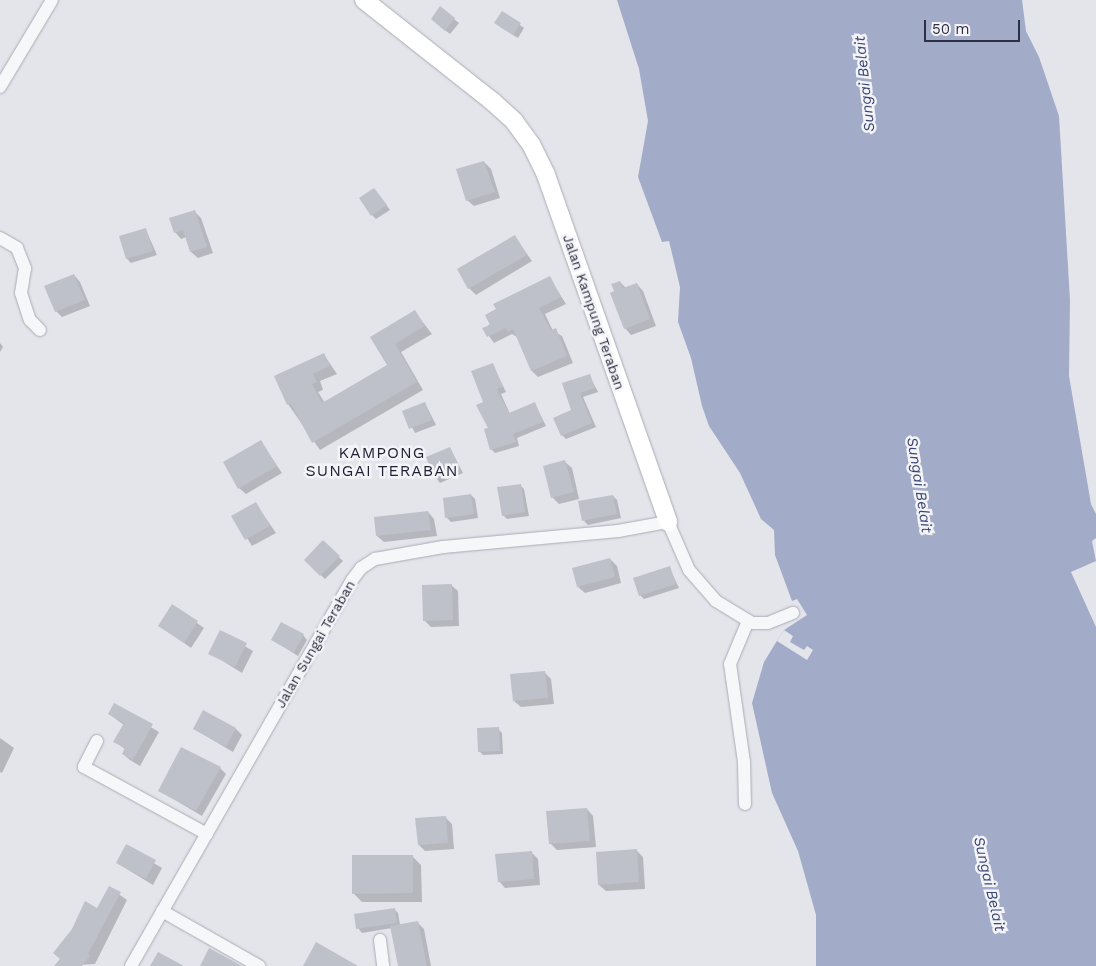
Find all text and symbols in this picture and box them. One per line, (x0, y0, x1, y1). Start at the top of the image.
scale bar (926, 10, 1022, 42)
text: 50 m (932, 20, 969, 38)
water label: Sungai Belait (851, 35, 879, 133)
street label: Jalan Kampung Teraban (559, 232, 629, 392)
water label: Sungai Belait (903, 436, 935, 534)
district label: KAMPONG SUNGAI TERABAN (304, 443, 460, 481)
street label: Jalan Sungai Teraban (271, 577, 359, 711)
water label: Sungai Belait (969, 835, 1009, 933)

